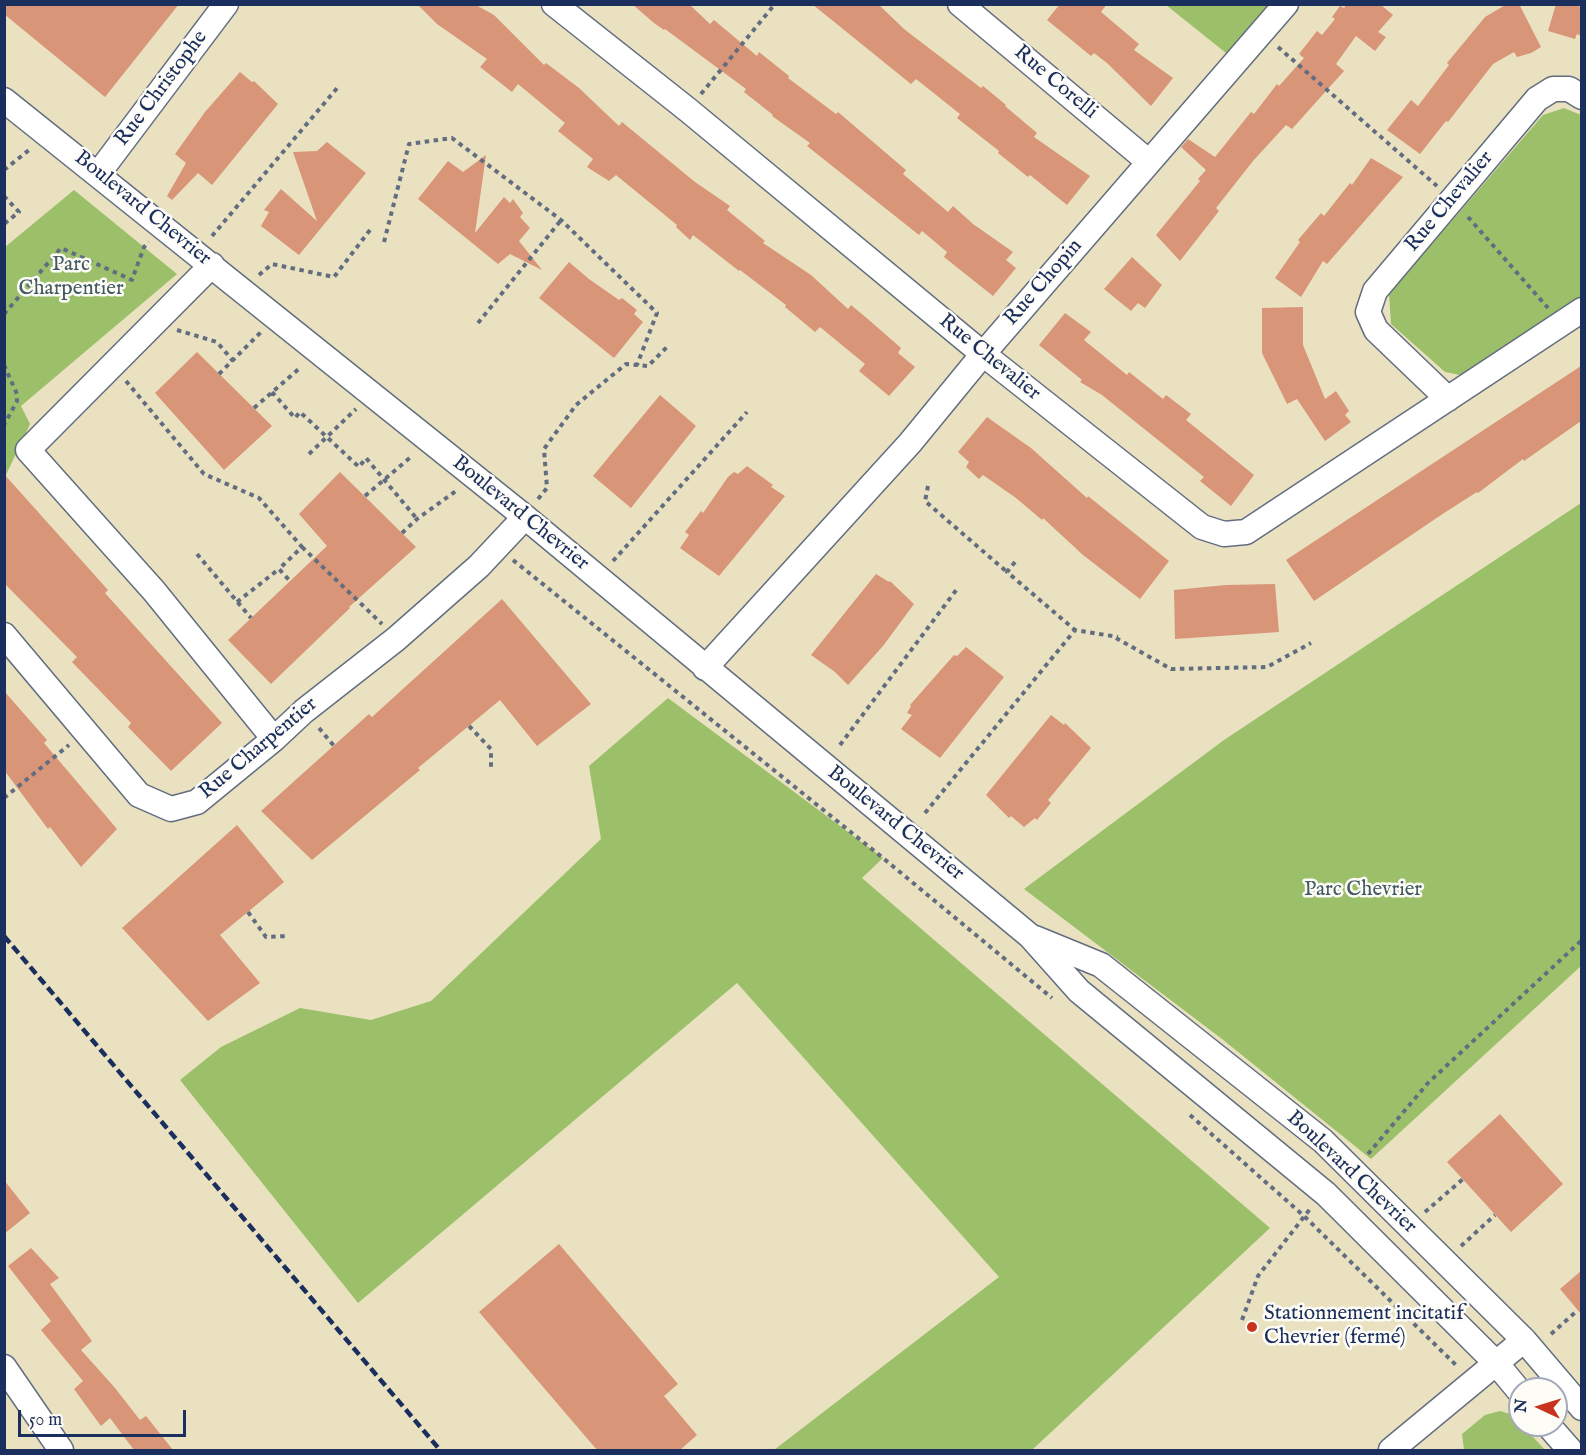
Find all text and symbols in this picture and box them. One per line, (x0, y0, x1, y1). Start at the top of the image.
street label: Rue Christophe (110, 26, 214, 152)
street label: Rue Corelli (1008, 41, 1102, 125)
street label: Boulevard Chevrier (68, 146, 216, 272)
street label: Rue Chevalier (1401, 147, 1499, 257)
street label: Rue Chopin (1000, 235, 1088, 331)
park label: Parc Charpentier (18, 253, 124, 303)
street label: Rue Chevalier (933, 309, 1045, 407)
street label: Boulevard Chevrier (446, 451, 594, 577)
street label: Rue Charpentier (195, 692, 323, 806)
street label: Boulevard Chevrier (821, 761, 969, 887)
park label: Parc Chevrier (1304, 878, 1422, 904)
street label: Boulevard Chevrier (1281, 1106, 1421, 1240)
place label: Stationnement incitatif Chevrier (fermé) (1264, 1302, 1464, 1352)
marker: Stationnement incitatif Chevrier (fermé) (1245, 1320, 1259, 1334)
north arrow (1508, 1377, 1568, 1437)
scale bar (21, 1398, 189, 1436)
text: N (1512, 1398, 1532, 1413)
text: 50 m (29, 1409, 62, 1432)

